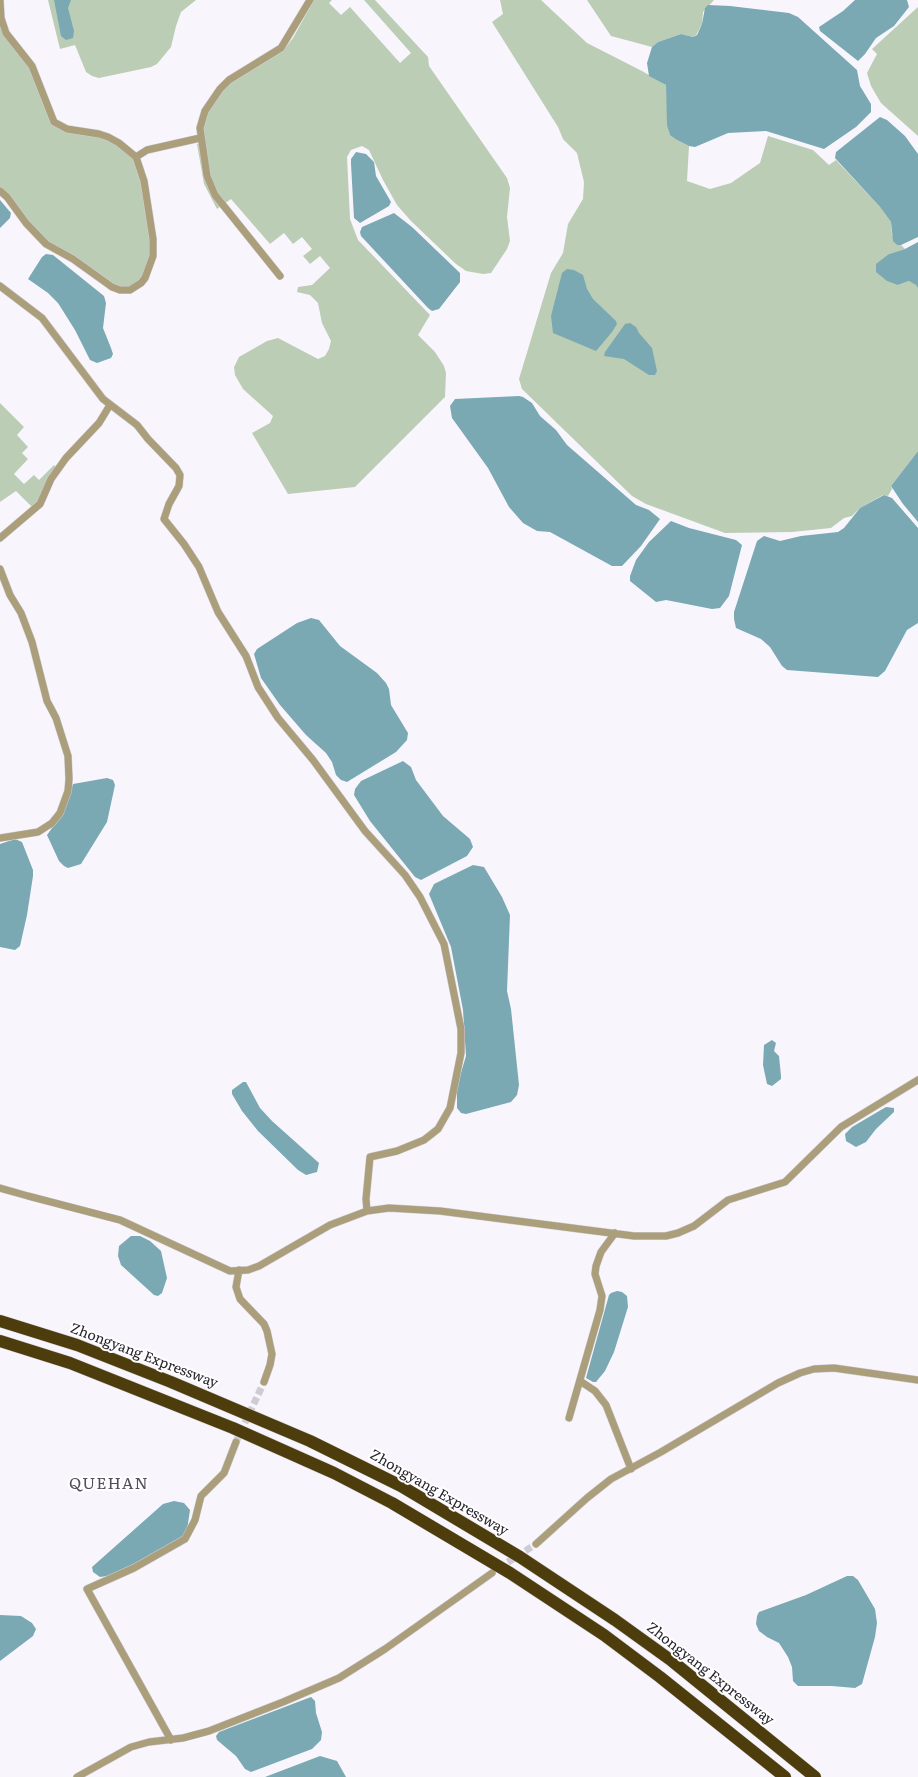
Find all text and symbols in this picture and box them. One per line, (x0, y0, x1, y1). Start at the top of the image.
street label: Zhongyang Expressway (68, 1320, 220, 1392)
street label: Zhongyang Expressway (367, 1446, 511, 1540)
district label: QUEHAN (69, 1474, 149, 1494)
street label: Zhongyang Expressway (643, 1619, 777, 1729)

